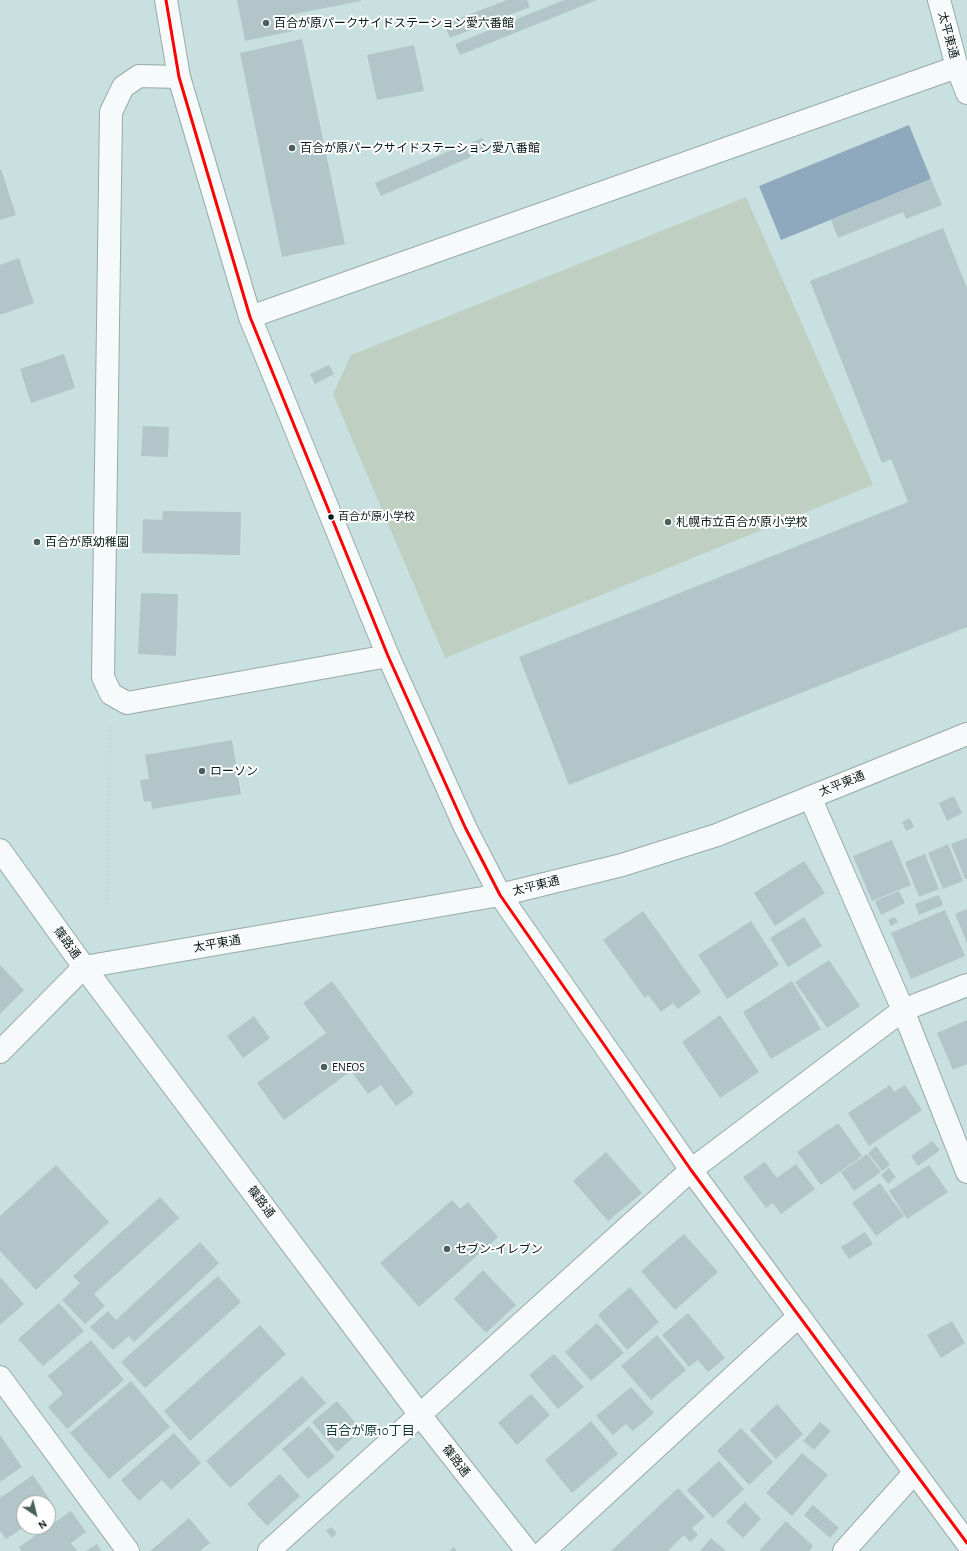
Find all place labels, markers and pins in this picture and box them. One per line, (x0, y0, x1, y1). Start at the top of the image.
place label: 百合が原パークサイドステーション愛六番館 (274, 16, 514, 30)
marker: 百合が原パークサイドステーション愛六番館 (261, 18, 271, 28)
place label: 百合が原パークサイドステーション愛八番館 (300, 141, 540, 155)
marker: 百合が原パークサイドステーション愛八番館 (287, 143, 297, 153)
place label: 百合が原小学校 (338, 510, 415, 524)
marker: 百合が原小学校 (326, 512, 336, 522)
place label: 札幌市立百合が原小学校 (676, 515, 808, 529)
marker: 札幌市立百合が原小学校 (663, 517, 673, 527)
place label: 百合が原幼稚園 (45, 535, 129, 549)
marker: 百合が原幼稚園 (32, 537, 42, 547)
place label: ローソン (210, 764, 258, 778)
marker: ローソン (197, 766, 207, 776)
place label: ENEOS (332, 1060, 365, 1074)
marker: ENEOS (319, 1062, 329, 1072)
place label: セブン-イレブン (455, 1242, 543, 1256)
marker: セブン-イレブン (442, 1244, 452, 1254)

